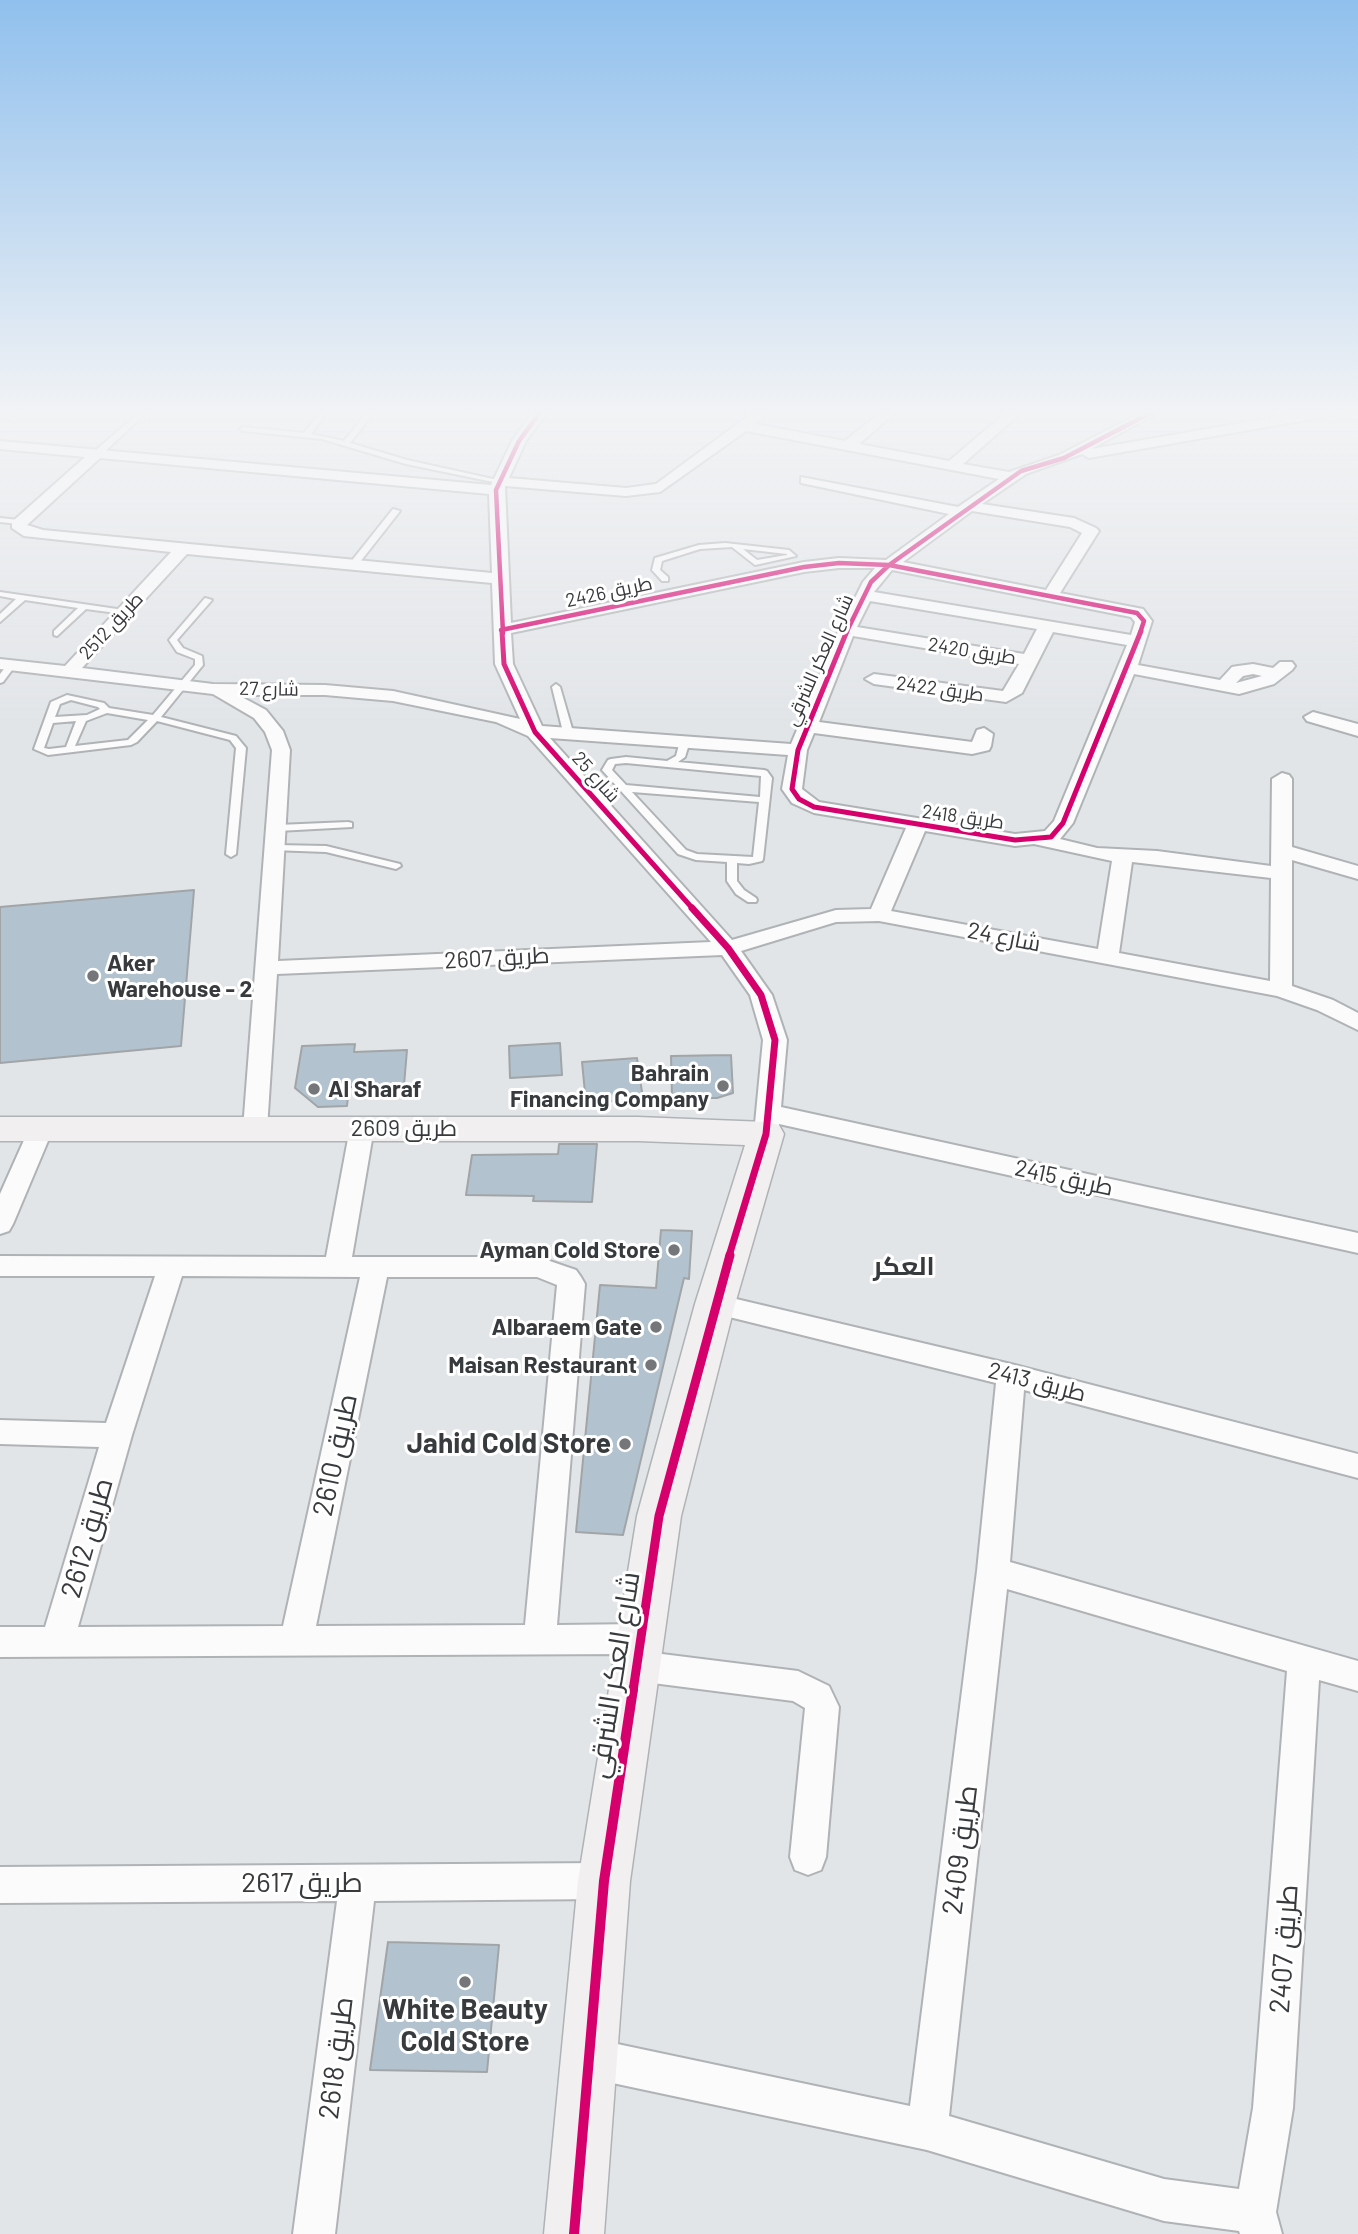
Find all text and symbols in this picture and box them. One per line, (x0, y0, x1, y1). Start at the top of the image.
street label: طريق 2426 (564, 572, 654, 612)
street label: طريق 2512 (74, 588, 148, 664)
street label: شارع العكر الشرقي (780, 591, 858, 729)
street label: طريق 2420 (926, 633, 1018, 669)
street label: طريق 2422 (895, 672, 985, 706)
street label: شارع 27 (239, 677, 299, 701)
street label: شارع 25 (567, 747, 625, 807)
street label: طريق 2418 (920, 800, 1006, 834)
street label: شارع 24 (965, 916, 1043, 958)
street label: طريق 2607 (444, 941, 550, 975)
place label: Aker Warehouse - 2 (107, 949, 252, 1003)
marker: Aker Warehouse - 2 (85, 968, 101, 984)
place label: Bahrain Financing Company (510, 1059, 709, 1113)
place label: Al Sharaf (328, 1075, 422, 1103)
marker: Bahrain Financing Company (715, 1078, 731, 1094)
marker: Al Sharaf (306, 1081, 322, 1097)
street label: طريق 2609 (351, 1114, 457, 1142)
street label: طريق 2415 (1012, 1154, 1116, 1202)
place label: Ayman Cold Store (480, 1236, 660, 1264)
marker: Ayman Cold Store (666, 1242, 682, 1258)
district label: العكر (873, 1250, 935, 1282)
place label: Albaraem Gate (492, 1313, 642, 1341)
marker: Albaraem Gate (648, 1319, 664, 1335)
place label: Maisan Restaurant (448, 1351, 637, 1379)
marker: Maisan Restaurant (643, 1357, 659, 1373)
street label: طريق 2413 (985, 1357, 1089, 1407)
street label: طريق 2610 (306, 1391, 364, 1519)
place label: Jahid Cold Store (407, 1427, 611, 1461)
marker: Jahid Cold Store (617, 1436, 633, 1452)
street label: طريق 2612 (54, 1474, 120, 1602)
street label: شارع العكر الشرقي (581, 1569, 647, 1781)
street label: طريق 2409 (935, 1783, 985, 1917)
street label: طريق 2617 (241, 1866, 363, 1900)
street label: طريق 2407 (1263, 1883, 1305, 2015)
marker: White Beauty Cold Store (457, 1974, 473, 1990)
place label: White Beauty Cold Store (382, 1993, 548, 2059)
street label: طريق 2618 (312, 1995, 360, 2121)

